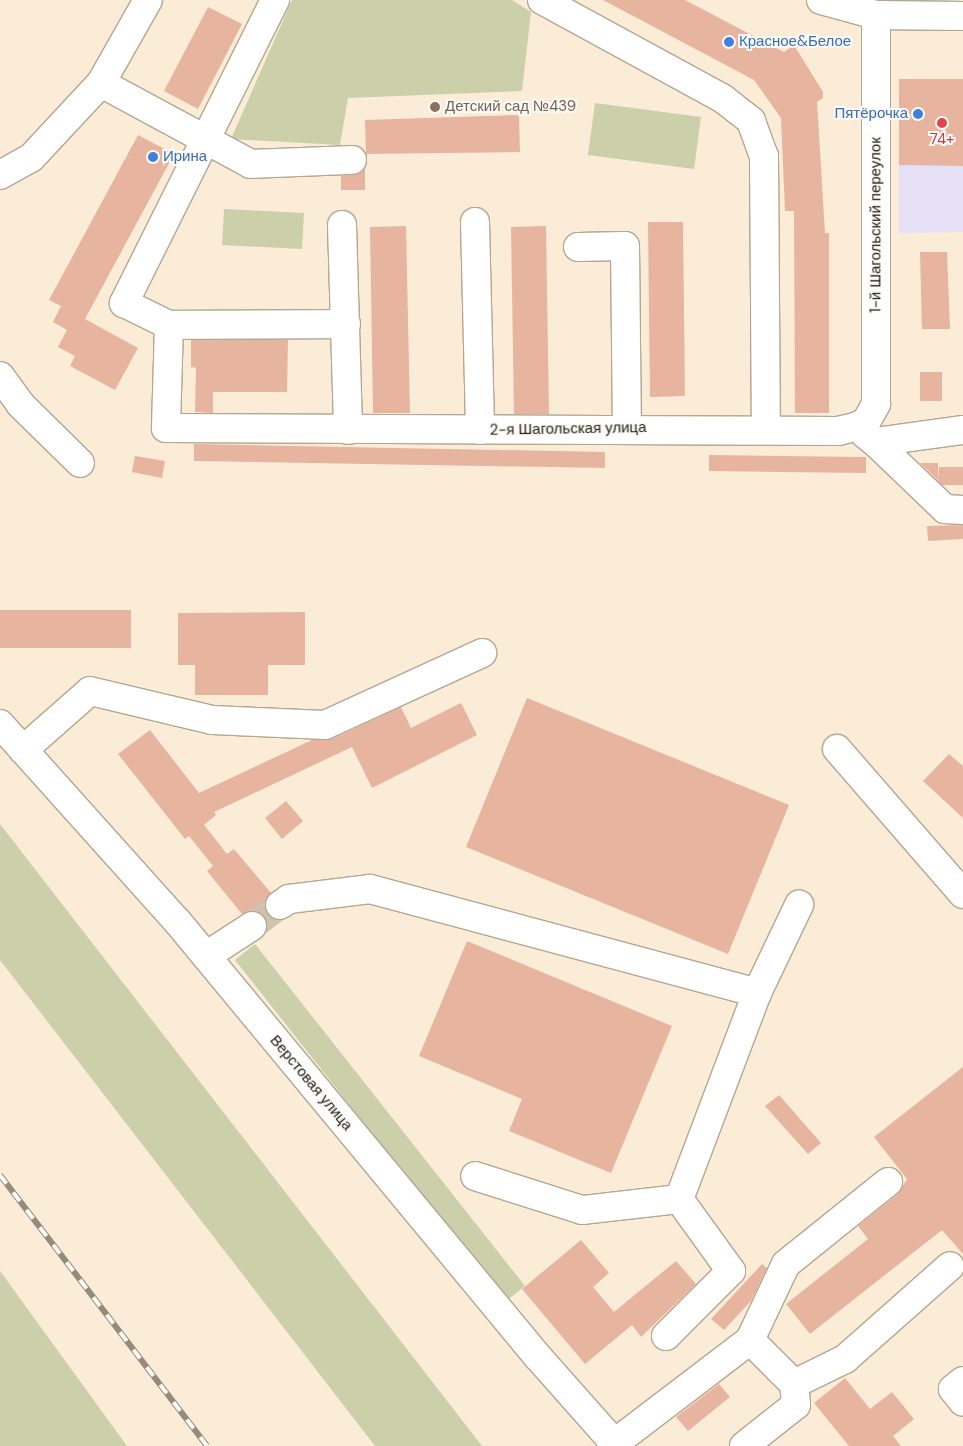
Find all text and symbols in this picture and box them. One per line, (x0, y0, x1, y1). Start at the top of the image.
place label: Красное&Белое (739, 33, 851, 51)
marker: Красное&Белое (723, 36, 735, 48)
place label: Детский сад №439 (445, 98, 576, 116)
marker: Детский сад №439 (429, 101, 441, 113)
place label: Пятёрочка (834, 105, 908, 123)
marker: Пятёрочка (912, 108, 924, 120)
marker: 74+ (936, 117, 948, 129)
place label: 74+ (930, 131, 954, 149)
street label: 1-й Шагольский переулок (867, 137, 885, 313)
place label: Ирина (163, 148, 207, 166)
marker: Ирина (147, 151, 159, 163)
street label: 2-я Шагольская улица (489, 419, 647, 439)
street label: Верстовая улица (266, 1032, 356, 1134)

